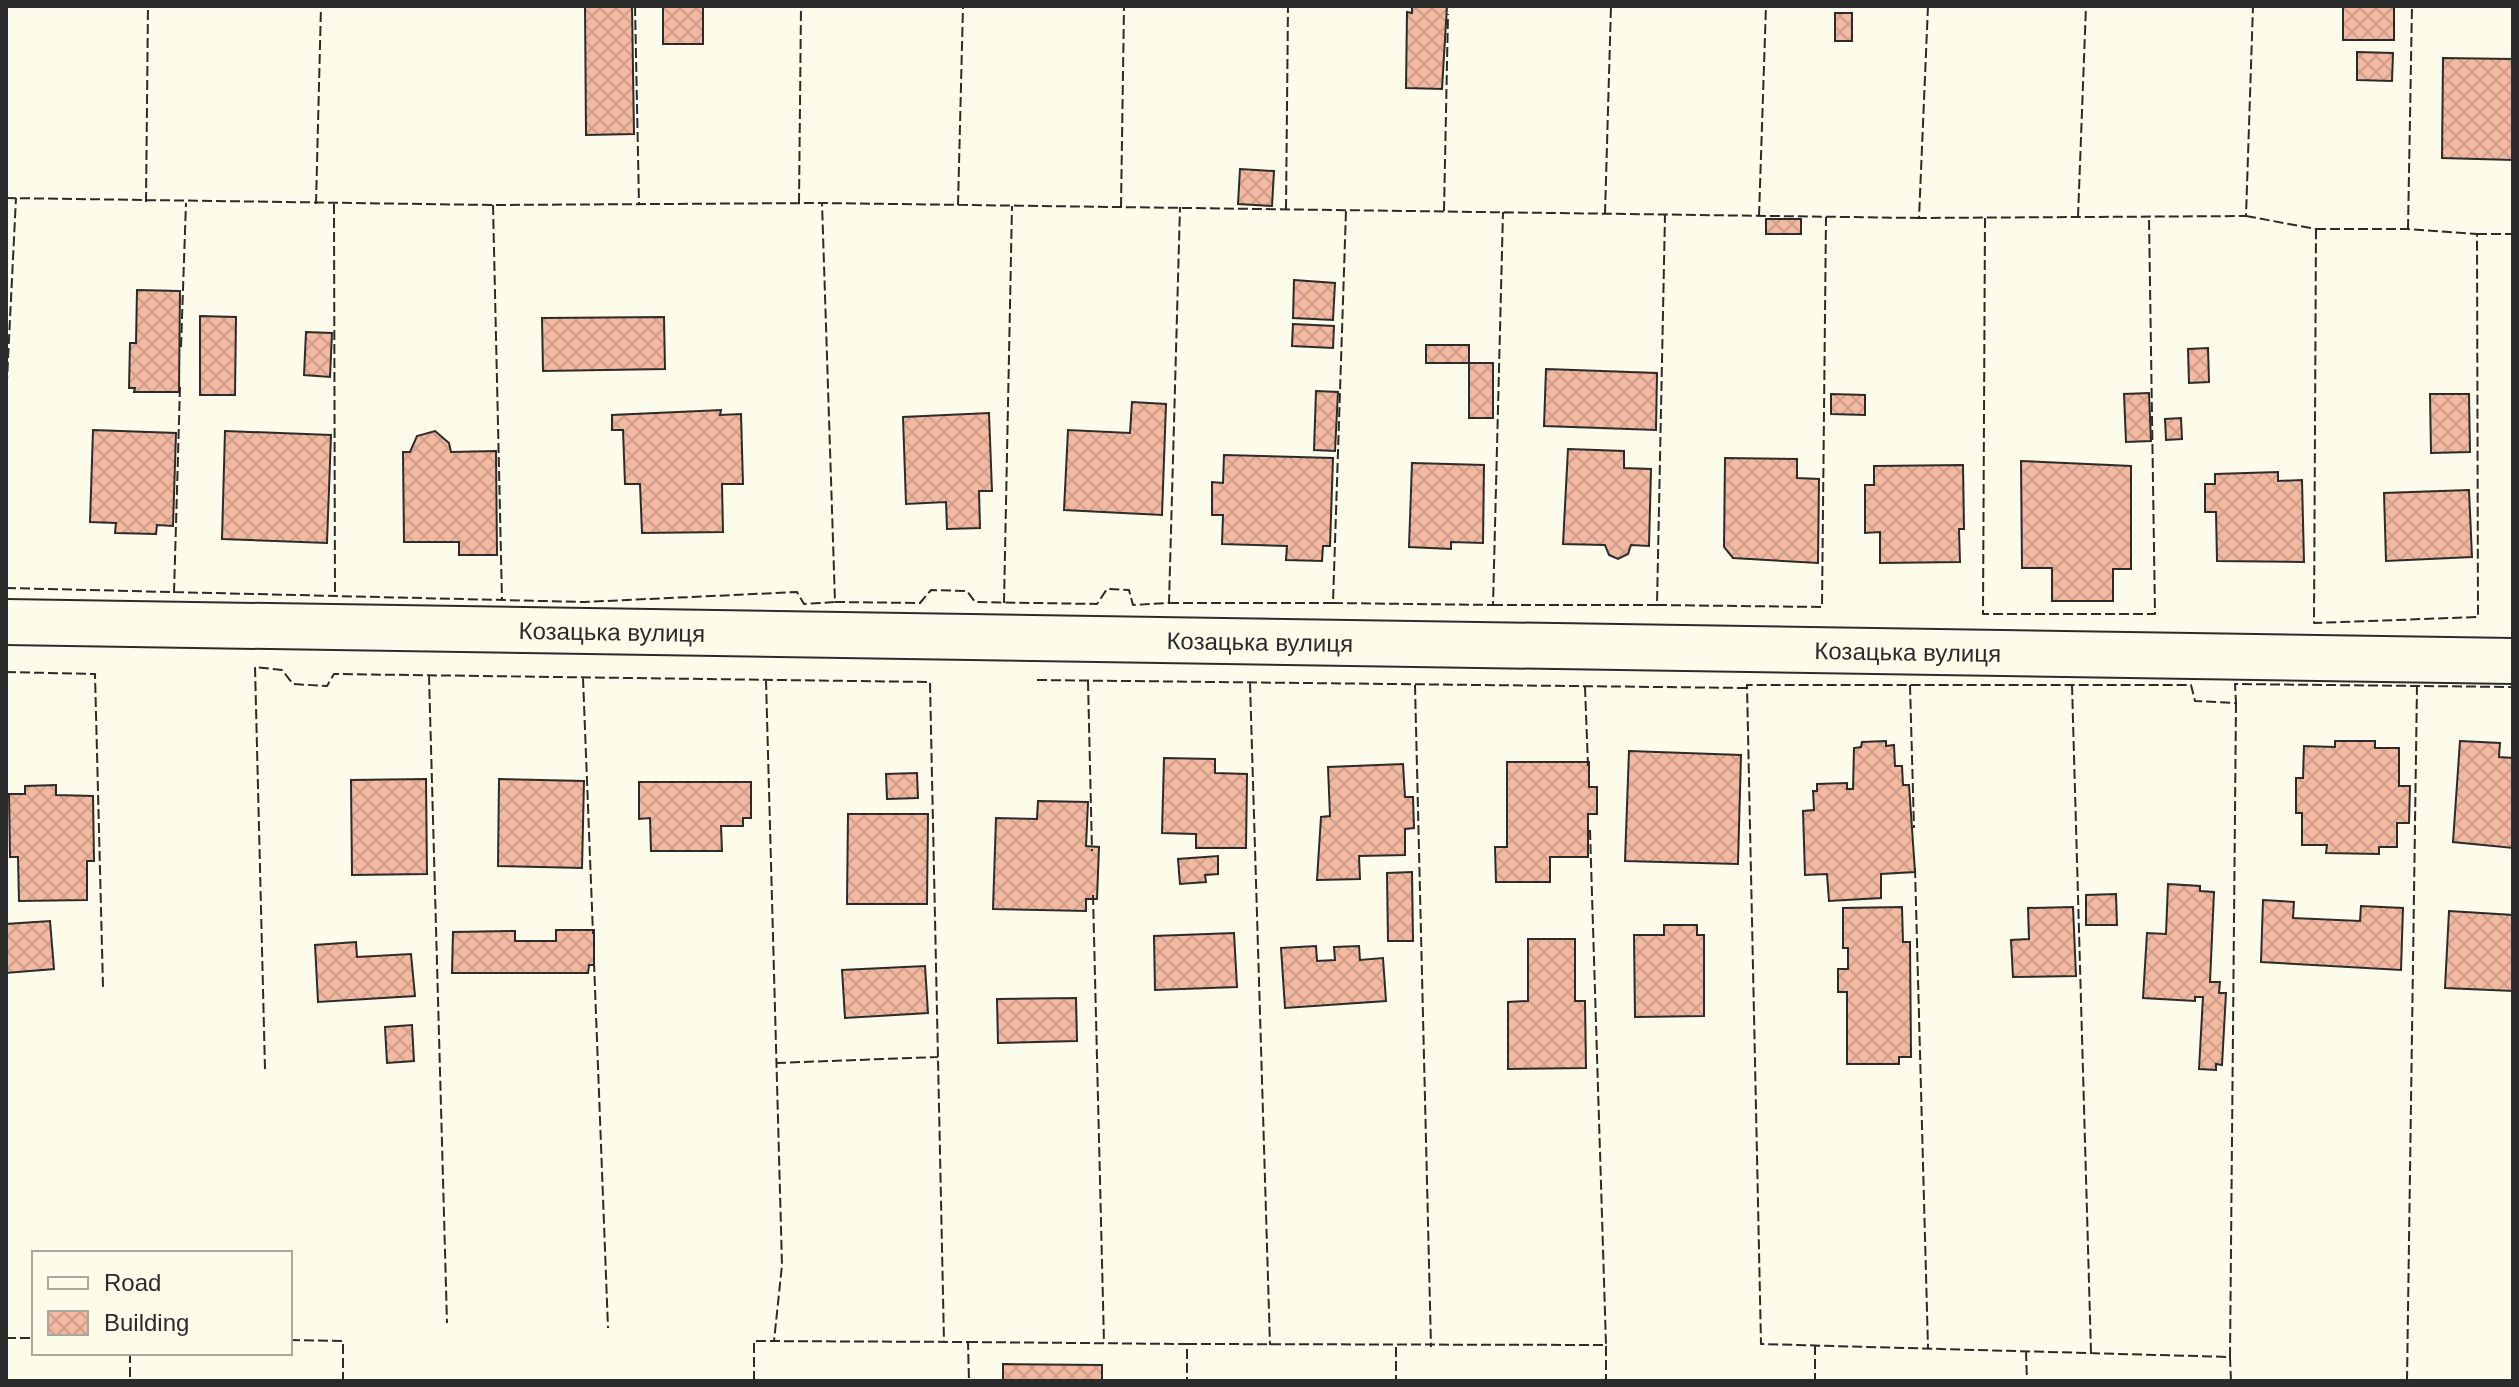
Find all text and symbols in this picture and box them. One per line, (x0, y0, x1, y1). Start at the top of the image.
street label: Козацька вулиця (518, 616, 705, 646)
street label: Козацька вулиця (1166, 627, 1353, 656)
street label: Козацька вулиця (1814, 637, 2001, 667)
legend (32, 1251, 292, 1355)
text: Road (104, 1269, 161, 1296)
text: Building (104, 1309, 189, 1336)

